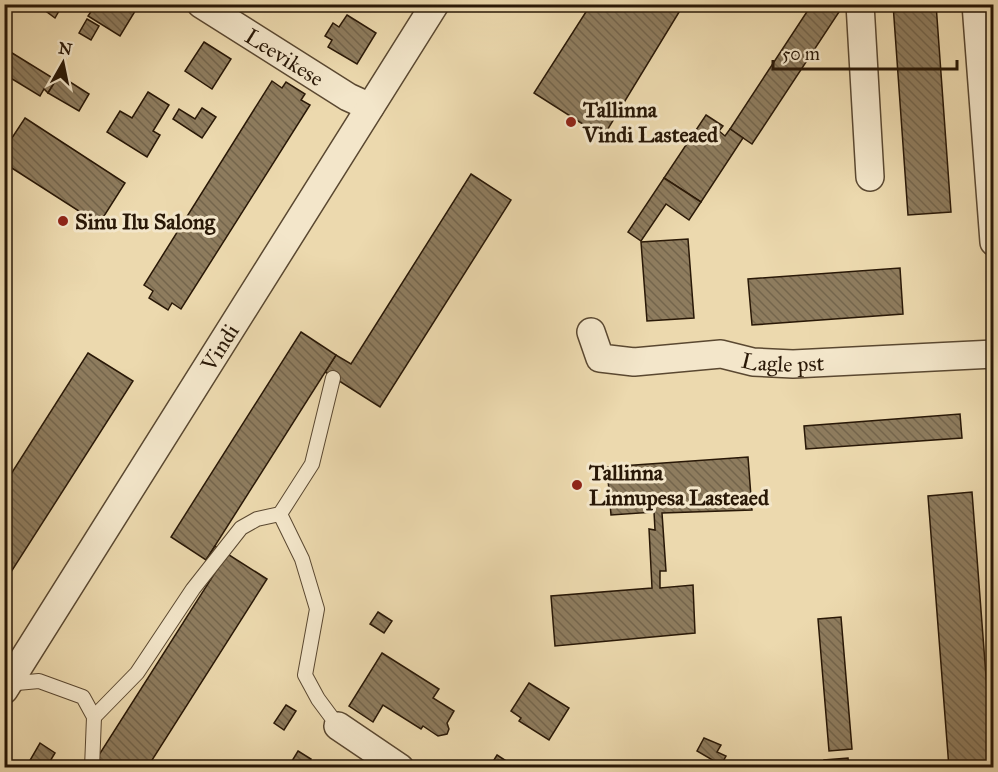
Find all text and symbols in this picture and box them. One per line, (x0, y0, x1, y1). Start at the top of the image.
street label: Leevikese (240, 23, 329, 92)
north arrow (33, 33, 93, 93)
scale bar (773, 33, 958, 71)
text: N (57, 38, 74, 59)
text: 50 m (782, 43, 820, 65)
place label: Tallinna Vindi Lasteaed (582, 96, 719, 148)
marker: Tallinna Vindi Lasteaed (564, 115, 578, 129)
place label: Sinu Ilu Salong (75, 208, 216, 235)
marker: Sinu Ilu Salong (56, 214, 70, 228)
street label: Vindi (195, 319, 245, 377)
street label: Lagle pst (739, 347, 825, 378)
place label: Tallinna Linnupesa Lasteaed (588, 459, 770, 511)
marker: Tallinna Linnupesa Lasteaed (570, 478, 584, 492)

